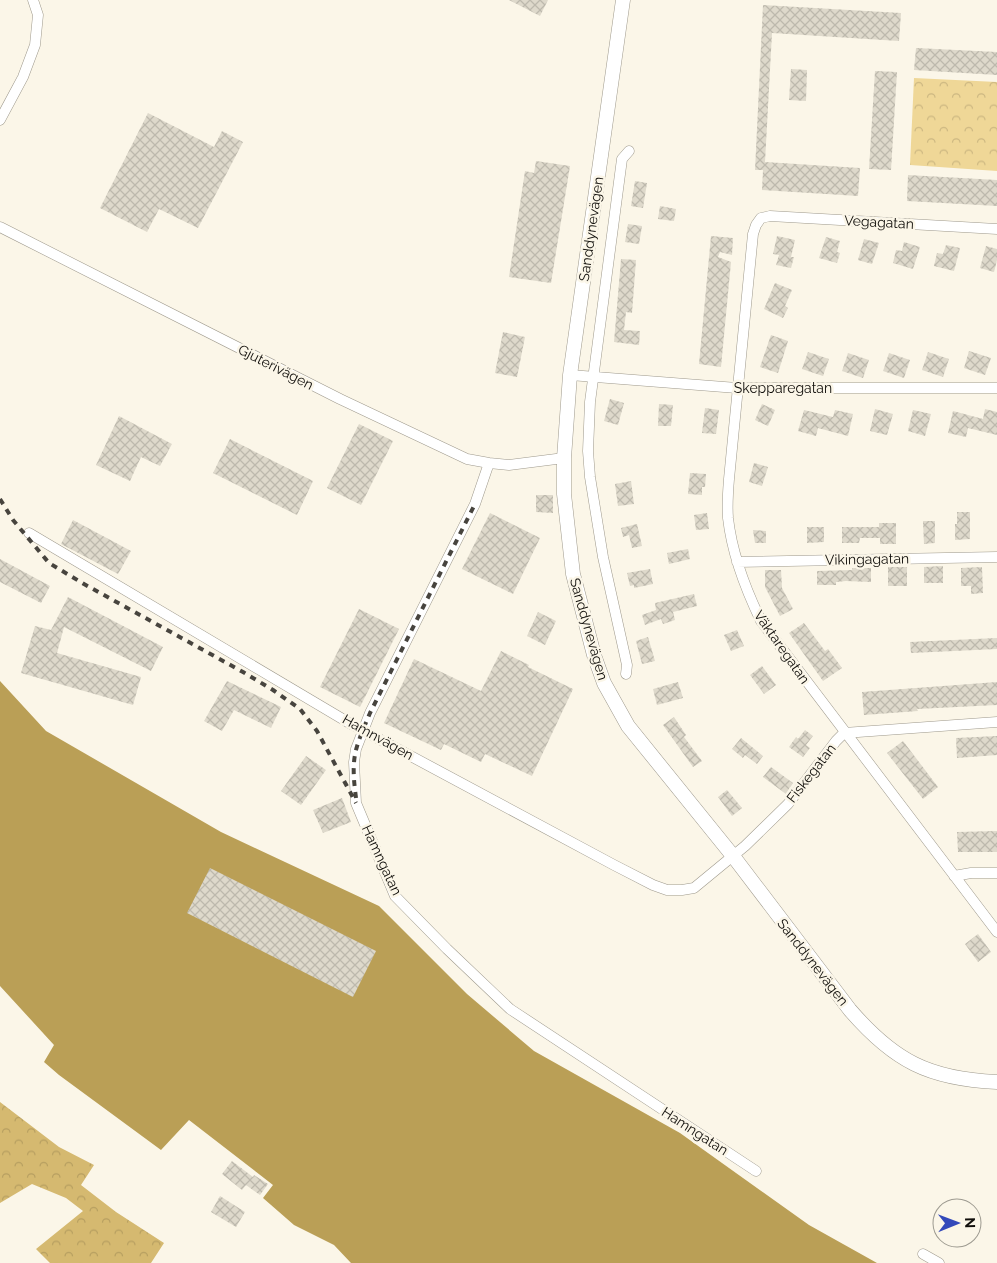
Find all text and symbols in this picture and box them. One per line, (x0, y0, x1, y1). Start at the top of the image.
street label: Sanddynevägen (576, 176, 606, 282)
street label: Vegagatan (844, 212, 914, 232)
street label: Gjuterivägen (236, 341, 316, 393)
street label: Skepparegatan (734, 380, 832, 396)
street label: Vikingagatan (825, 550, 909, 568)
street label: Sanddynevägen (567, 576, 611, 682)
street label: Väktaregatan (751, 607, 813, 687)
street label: Hamnvägen (340, 711, 416, 763)
street label: Fiskegatan (783, 740, 839, 806)
street label: Hamngatan (359, 822, 405, 898)
street label: Sanddynevägen (774, 916, 852, 1008)
street label: Hamngatan (659, 1104, 731, 1158)
north arrow (932, 1198, 982, 1248)
text: N (962, 1217, 978, 1228)

